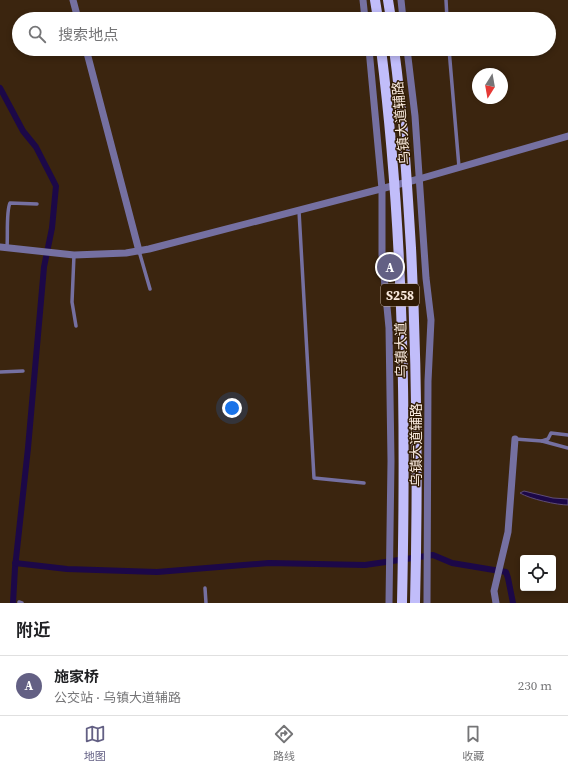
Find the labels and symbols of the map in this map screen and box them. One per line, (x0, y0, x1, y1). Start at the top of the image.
north arrow (472, 68, 508, 104)
street label: 乌镇大道辅路 (387, 80, 415, 166)
pin: A (377, 252, 403, 282)
road number: S258 (381, 284, 419, 306)
street label: 乌镇大道 (391, 322, 411, 378)
your location (222, 398, 242, 418)
street label: 乌镇大道辅路 (406, 403, 426, 487)

